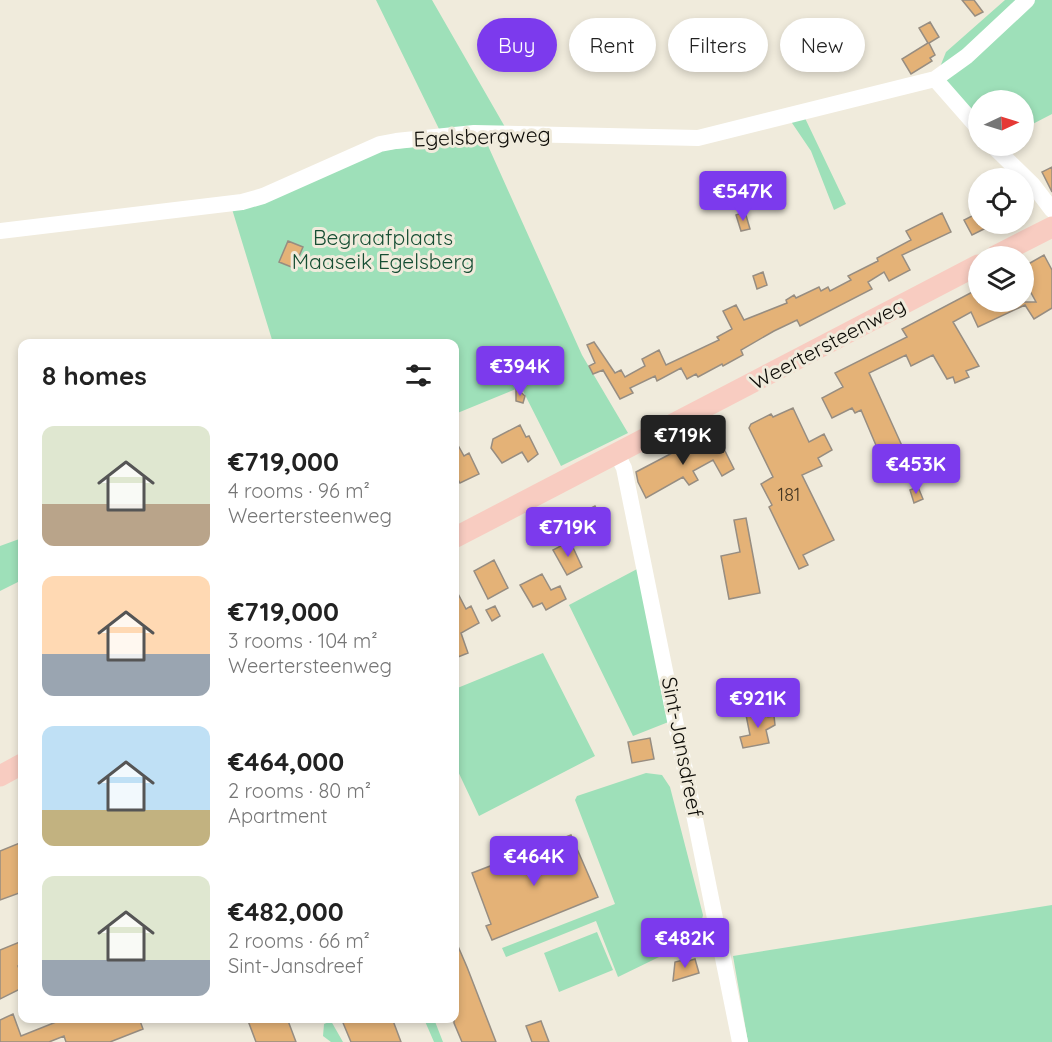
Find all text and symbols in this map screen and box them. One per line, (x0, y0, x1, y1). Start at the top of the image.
chip: Buy (477, 18, 557, 72)
chip: Rent (569, 18, 656, 72)
chip: Filters (668, 18, 768, 72)
chip: New (780, 18, 865, 72)
north arrow (968, 90, 1034, 156)
map controls (968, 90, 1034, 312)
street label: Egelsbergweg (413, 121, 551, 151)
button: locate (968, 168, 1034, 234)
pin: €547K (701, 171, 785, 222)
text: €547K (713, 178, 773, 203)
park label: Begraafplaats Maaseik Egelsberg (292, 224, 474, 274)
button: layers (968, 246, 1034, 312)
street label: Weertersteenweg (745, 291, 910, 395)
pin: €394K (478, 346, 562, 397)
text: €394K (490, 353, 550, 378)
text: 8 homes (42, 359, 147, 392)
icon: filters (402, 359, 435, 392)
pin: €719K (641, 415, 725, 466)
text: €719K (655, 422, 711, 447)
pin: €453K (874, 444, 958, 495)
text: €719,000 (228, 445, 339, 478)
icon: home (90, 450, 162, 522)
text: €453K (886, 451, 946, 476)
text: 4 rooms · 96 m² (228, 478, 370, 503)
house number: 181 (777, 483, 801, 506)
text: Weertersteenweg (228, 503, 392, 528)
pin: €719K (526, 507, 610, 558)
text: €719K (540, 514, 596, 539)
text: €719,000 (228, 595, 339, 628)
icon: home (90, 600, 162, 672)
text: 3 rooms · 104 m² (228, 628, 378, 653)
text: Weertersteenweg (228, 653, 392, 678)
street label: Sint-Jansdreef (657, 675, 709, 819)
pin: €921K (716, 678, 800, 729)
text: €921K (730, 685, 786, 710)
text: €464,000 (228, 745, 344, 778)
icon: home (90, 750, 162, 822)
text: 2 rooms · 80 m² (228, 778, 371, 803)
text: Apartment (228, 803, 328, 828)
pin: €464K (492, 836, 576, 887)
text: €464K (504, 843, 564, 868)
text: €482,000 (228, 895, 344, 928)
icon: home (90, 900, 162, 972)
pin: €482K (643, 918, 727, 969)
text: €482K (655, 925, 715, 950)
text: 2 rooms · 66 m² (228, 928, 370, 953)
text: Sint-Jansdreef (228, 953, 363, 978)

